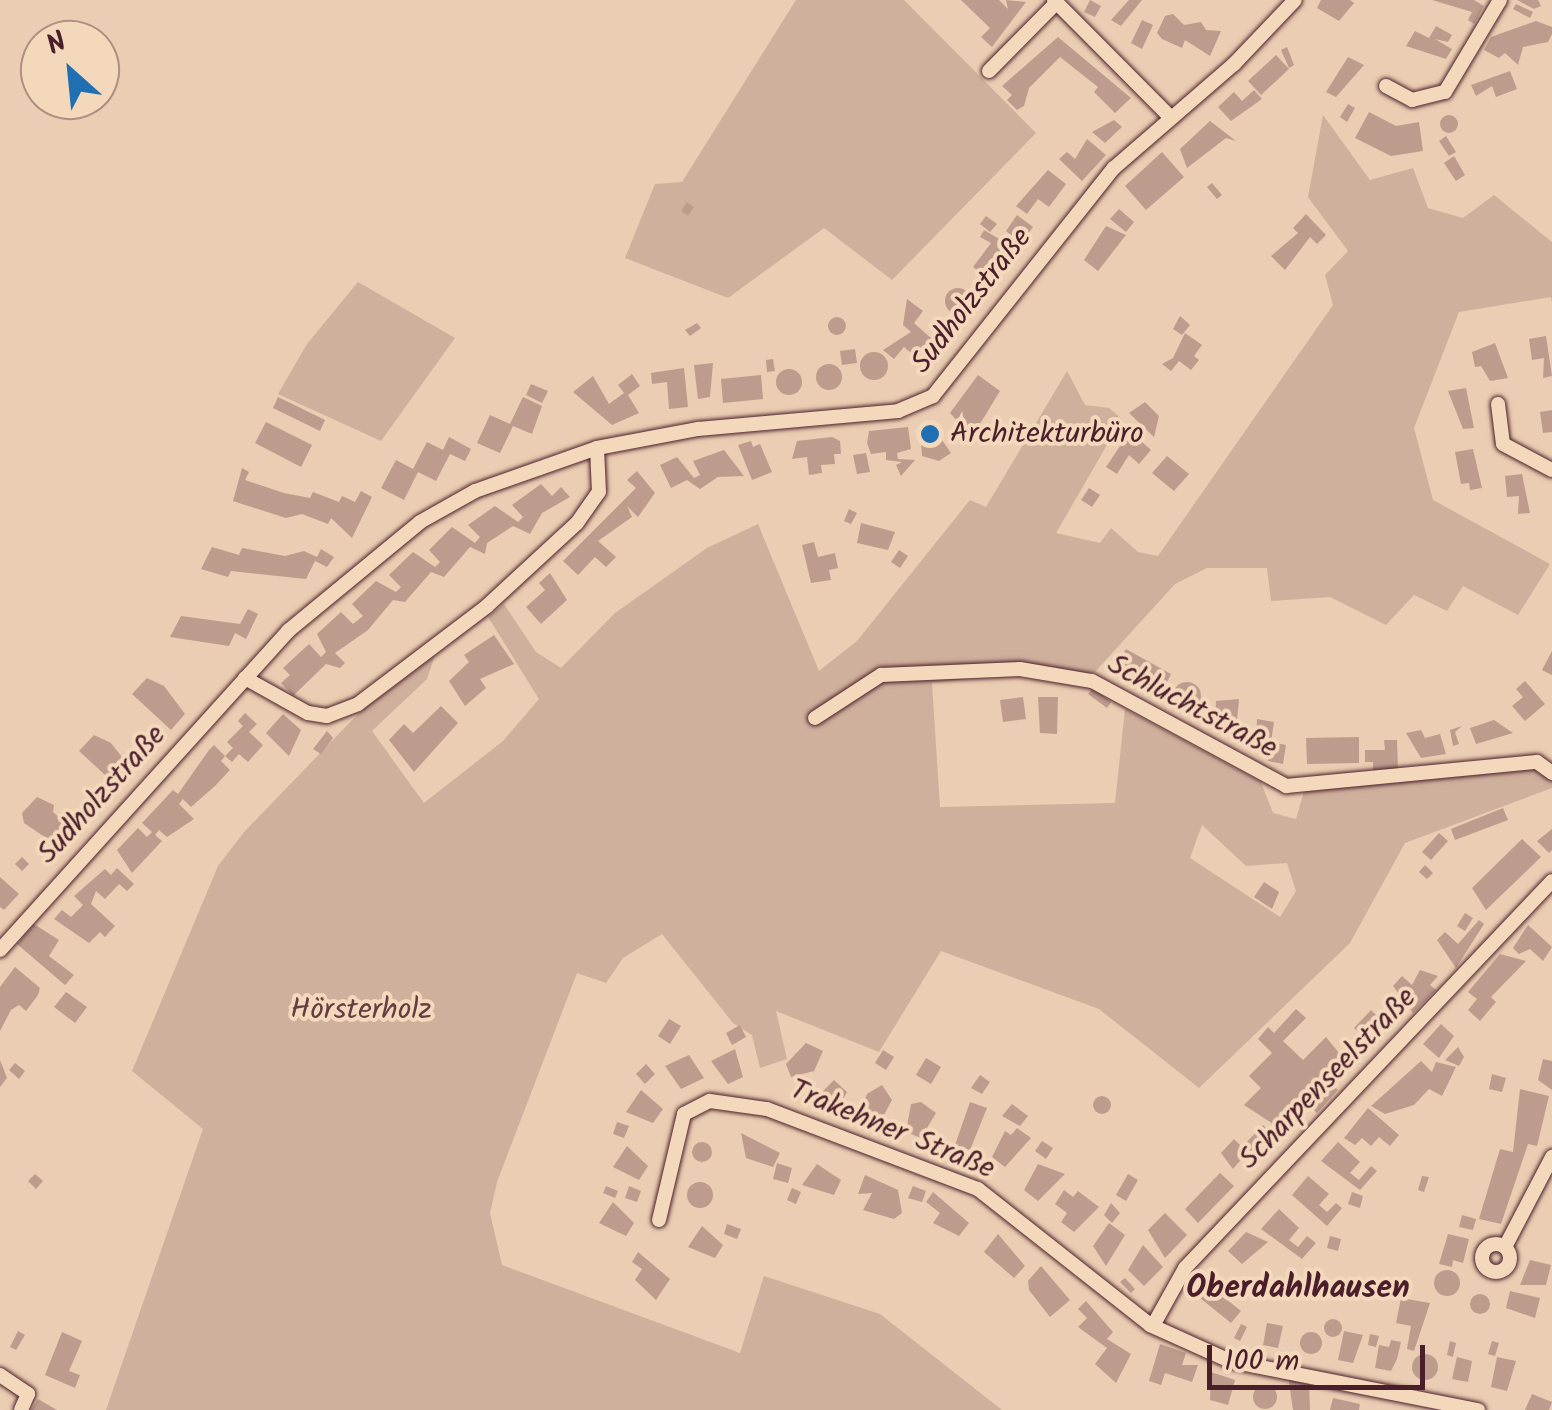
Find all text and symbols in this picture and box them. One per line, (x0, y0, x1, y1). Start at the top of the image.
north arrow (20, 20, 120, 120)
text: N (39, 21, 75, 69)
street label: Sudholzstraße (904, 221, 1040, 381)
place label: Architekturbüro (950, 416, 1144, 452)
marker: Architekturbüro (919, 423, 941, 445)
street label: Schluchtstraße (1101, 647, 1283, 767)
street label: Sudholzstraße (30, 718, 174, 872)
street label: Scharpenseelstraße (1232, 980, 1424, 1178)
park label: Hörsterholz (290, 992, 432, 1028)
street label: Trakehner Straße (784, 1073, 1000, 1187)
district label: Oberdahlhausen (1186, 1270, 1410, 1308)
scale bar (1212, 1325, 1430, 1387)
text: 100 m (1224, 1338, 1299, 1386)

